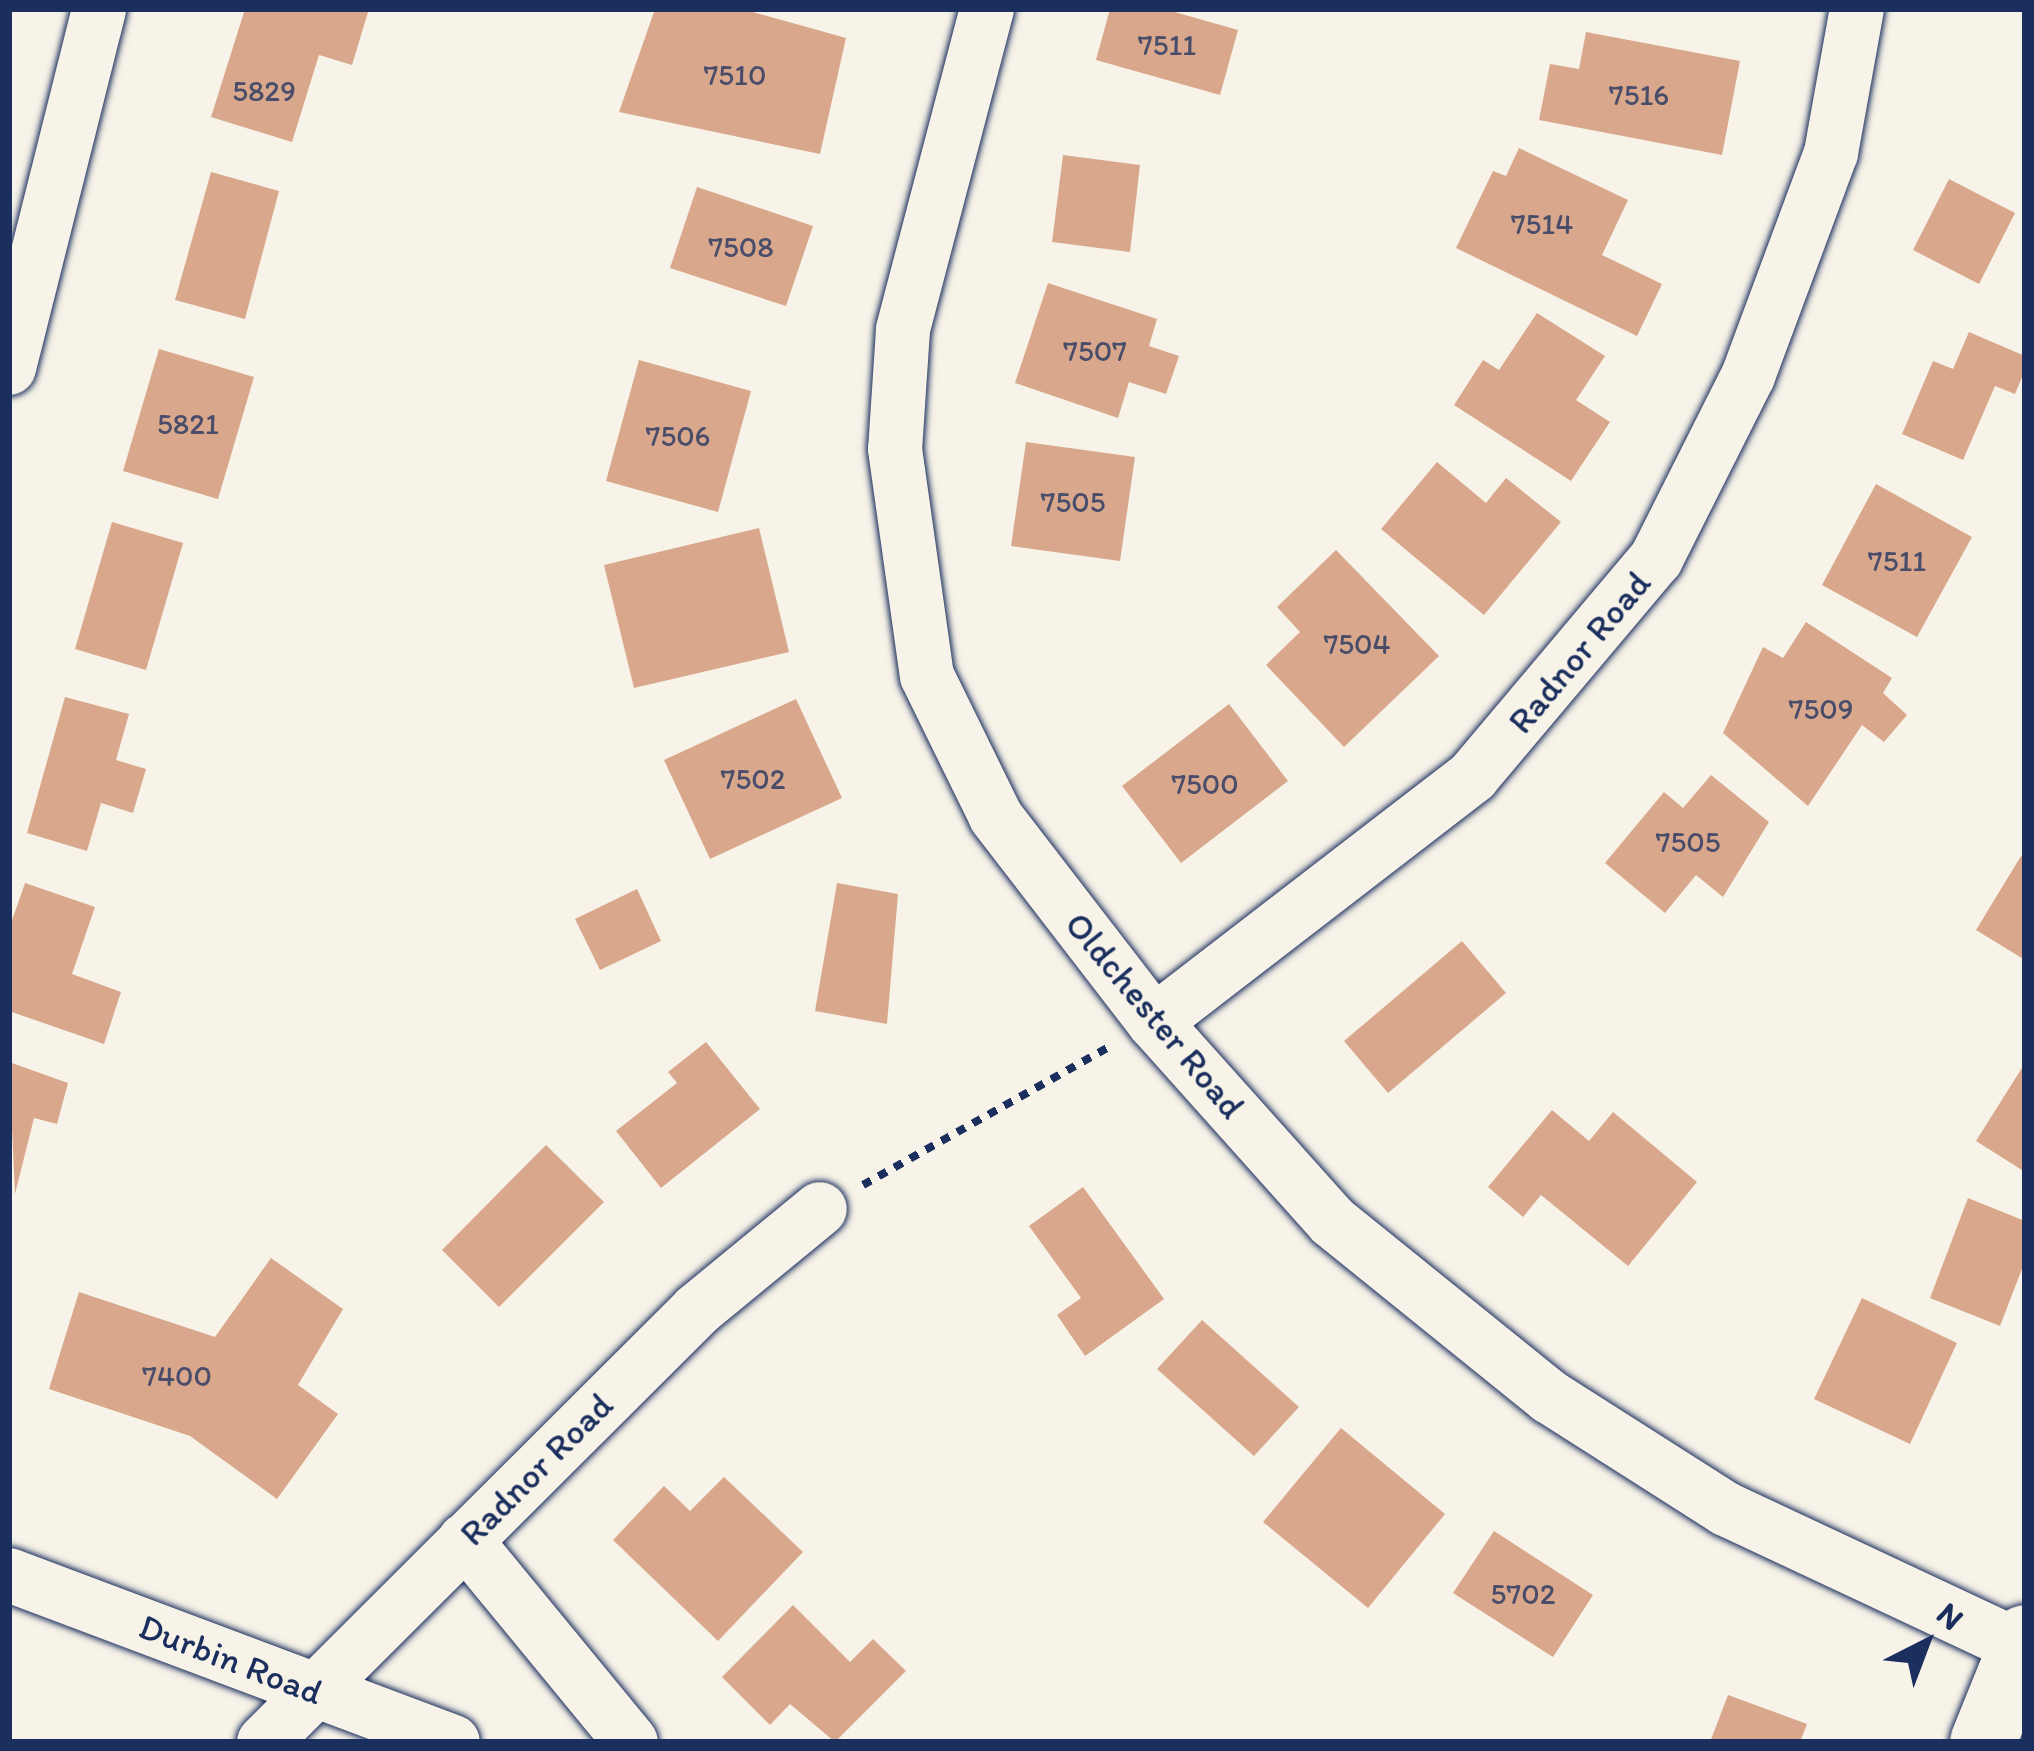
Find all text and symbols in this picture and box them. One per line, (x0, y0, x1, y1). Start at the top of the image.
house number: 7511 (1138, 27, 1196, 63)
house number: 7510 (703, 57, 767, 93)
house number: 5829 (232, 73, 296, 109)
house number: 7516 (1609, 77, 1669, 113)
house number: 7514 (1511, 206, 1573, 242)
house number: 7508 (708, 229, 774, 265)
house number: 7507 (1063, 333, 1127, 369)
house number: 5821 (157, 406, 219, 442)
house number: 7506 (646, 418, 710, 454)
house number: 7505 (1041, 484, 1105, 520)
house number: 7511 (1868, 543, 1926, 579)
street label: Radnor Road (1499, 562, 1659, 742)
house number: 7504 (1323, 626, 1391, 662)
house number: 7509 (1789, 691, 1853, 727)
house number: 7502 (721, 761, 785, 797)
house number: 7500 (1171, 766, 1239, 802)
house number: 7505 (1656, 824, 1720, 860)
street label: Oldchester Road (1056, 903, 1254, 1127)
house number: 7400 (142, 1358, 212, 1394)
street label: Radnor Road (451, 1384, 621, 1554)
house number: 5702 (1491, 1576, 1555, 1612)
north arrow (1866, 1583, 1986, 1703)
text: N (1929, 1594, 1972, 1638)
street label: Durbin Road (134, 1604, 328, 1714)

